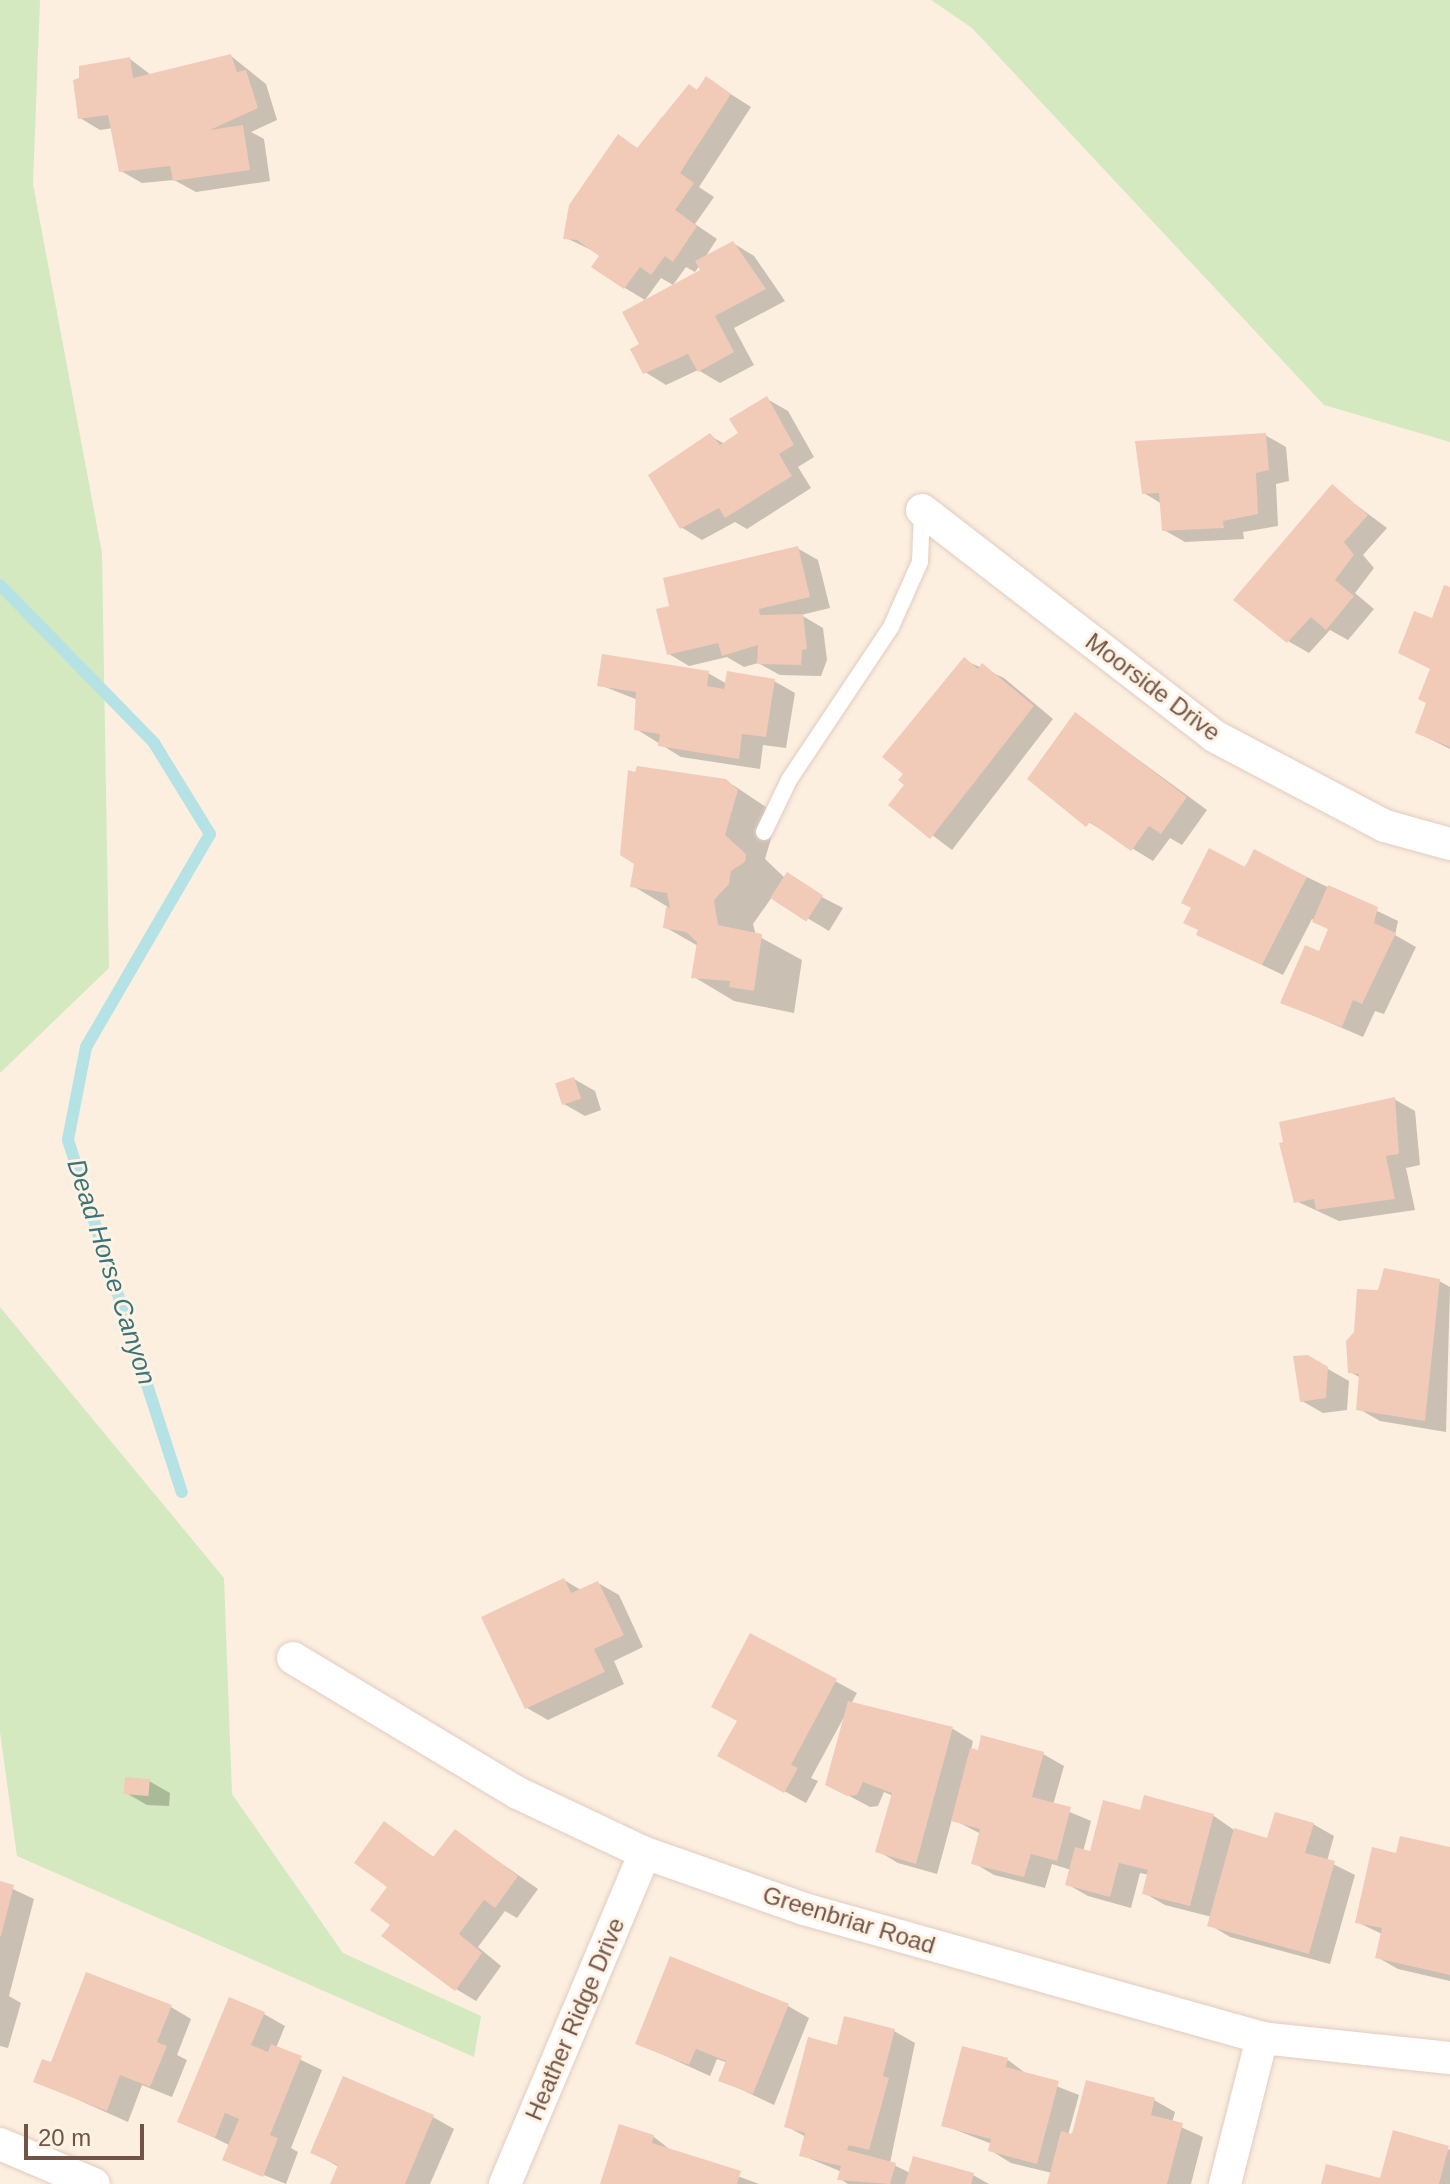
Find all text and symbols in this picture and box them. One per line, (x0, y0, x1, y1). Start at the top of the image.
street label: Moorside Drive (1080, 627, 1226, 747)
water label: Dead Horse Canyon (60, 1155, 162, 1389)
street label: Greenbriar Road (759, 1880, 939, 1960)
street label: Heather Ridge Drive (519, 1913, 631, 2125)
scale bar (28, 2108, 148, 2158)
text: 20 m (38, 2124, 91, 2151)

